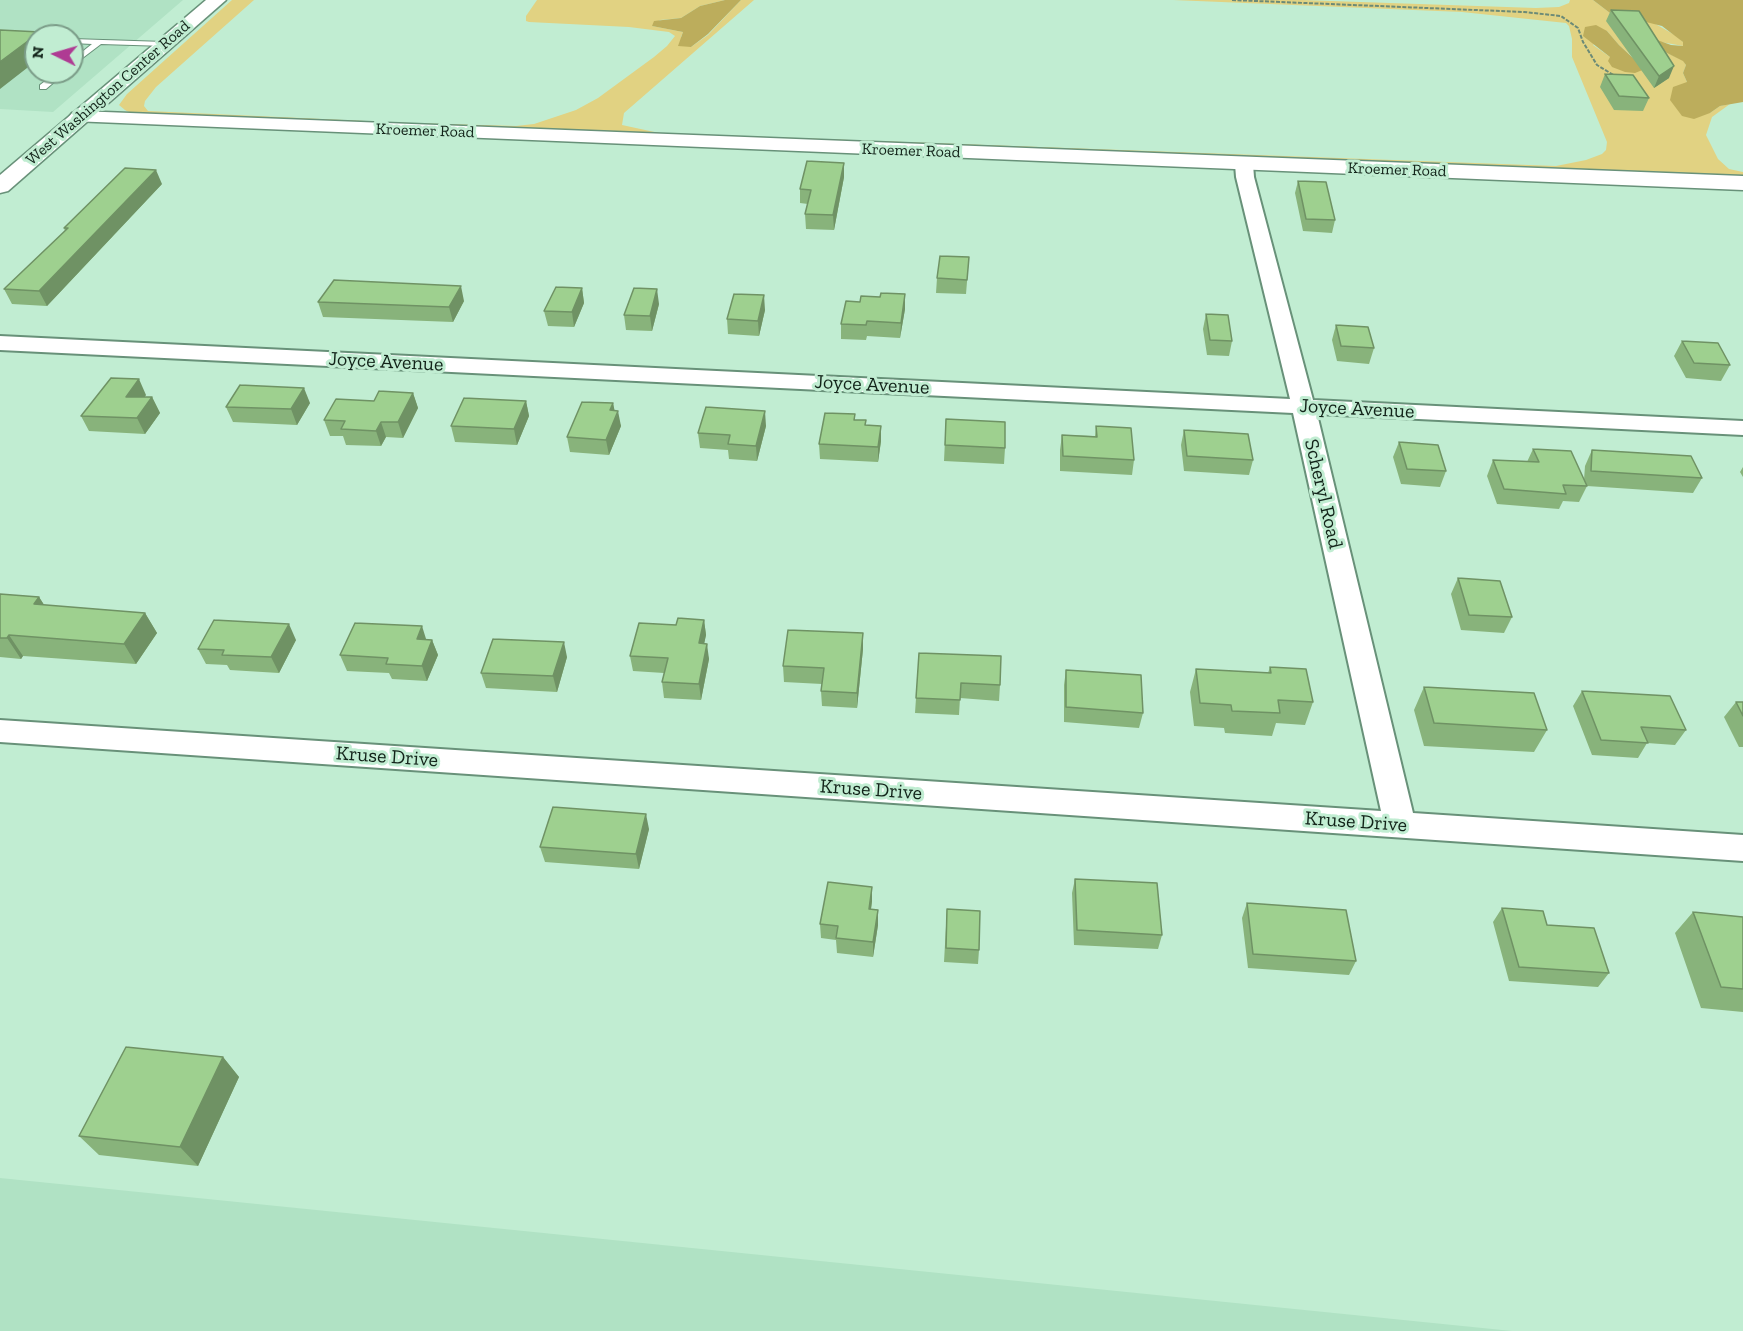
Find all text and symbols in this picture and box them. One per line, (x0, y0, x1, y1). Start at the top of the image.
street label: West Washington Center Road (22, 17, 194, 169)
north arrow (24, 24, 84, 84)
text: N (28, 46, 48, 59)
street label: Kroemer Road (375, 120, 475, 142)
street label: Kroemer Road (861, 140, 961, 162)
street label: Kroemer Road (1347, 159, 1447, 181)
street label: Joyce Avenue (328, 347, 444, 377)
street label: Joyce Avenue (814, 370, 930, 400)
street label: Joyce Avenue (1299, 394, 1415, 424)
street label: Scheryl Road (1299, 437, 1347, 551)
street label: Kruse Drive (335, 741, 439, 773)
street label: Kruse Drive (819, 774, 923, 806)
street label: Kruse Drive (1304, 806, 1408, 838)

